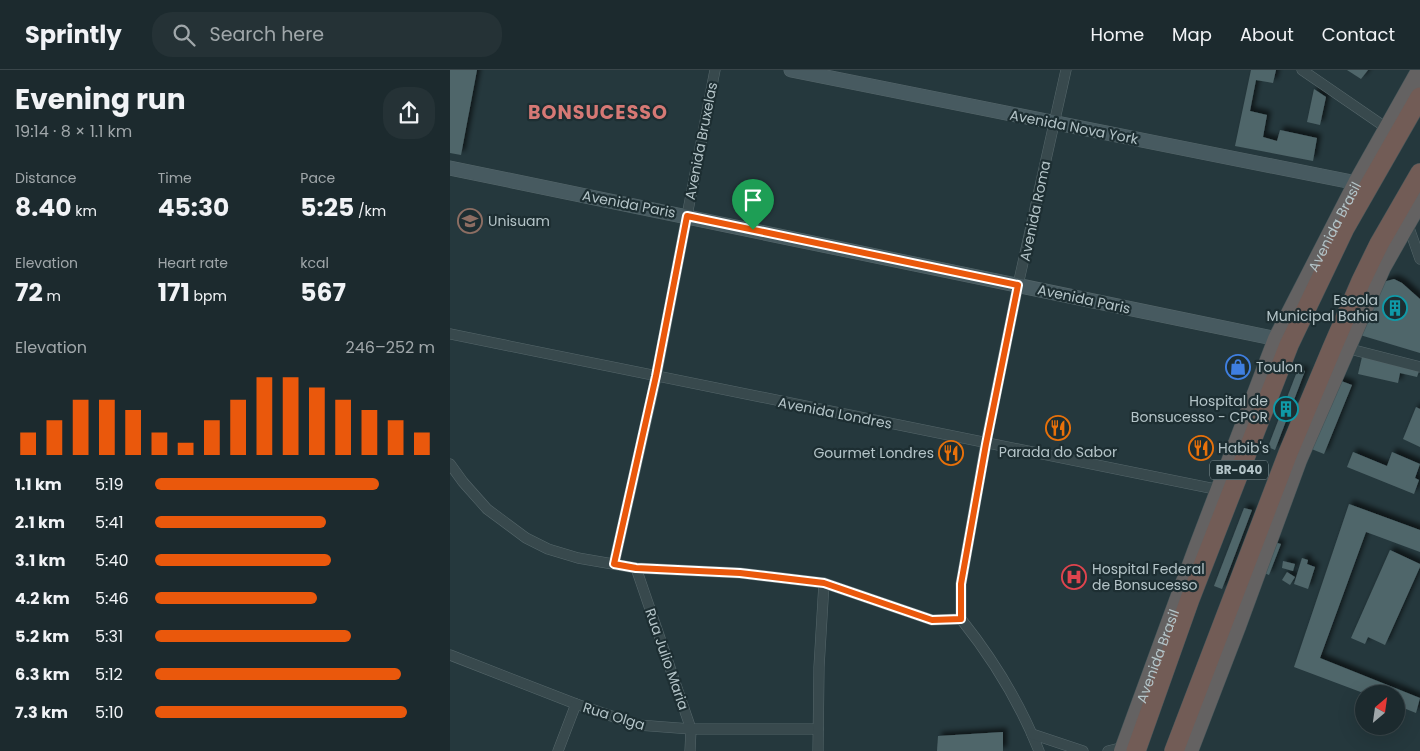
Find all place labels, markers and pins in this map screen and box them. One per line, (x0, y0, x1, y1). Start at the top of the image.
pin (732, 179, 774, 230)
school or university icon: Unisuam (457, 208, 483, 234)
place label: Unisuam (488, 211, 550, 231)
place label: Escola Municipal Bahia (1267, 290, 1378, 326)
building icon: Escola Municipal Bahia (1382, 295, 1408, 321)
shop icon: Toulon (1225, 354, 1251, 380)
place label: Toulon (1256, 357, 1303, 377)
place label: Hospital de Bonsucesso - CPOR (1131, 391, 1268, 427)
building icon: Hospital de Bonsucesso - CPOR (1273, 396, 1299, 422)
restaurant icon: Parada do Sabor (1045, 415, 1071, 441)
restaurant icon: Habib's (1188, 435, 1214, 461)
place label: Habib's (1218, 438, 1269, 458)
restaurant icon: Gourmet Londres (938, 440, 964, 466)
place label: Parada do Sabor (999, 442, 1117, 462)
place label: Gourmet Londres (813, 443, 934, 463)
place label: Hospital Federal de Bonsucesso (1092, 559, 1205, 595)
hospital icon: Hospital Federal de Bonsucesso (1061, 564, 1087, 590)

